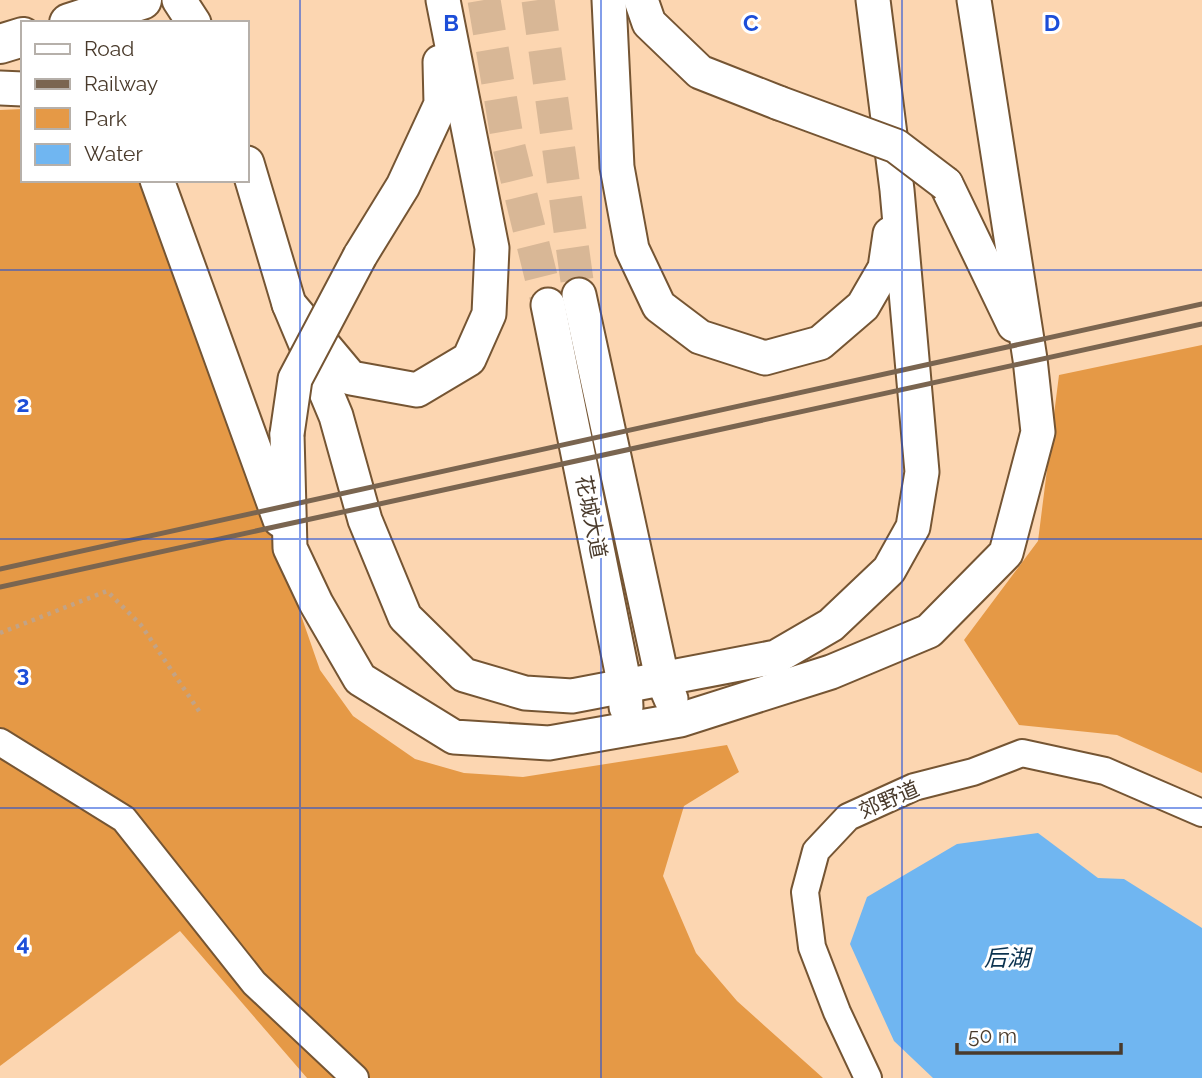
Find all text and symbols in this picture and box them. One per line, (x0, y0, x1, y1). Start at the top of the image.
text: B (443, 9, 459, 36)
text: C (743, 9, 759, 36)
text: D (1044, 9, 1060, 36)
legend (21, 21, 248, 182)
text: Road (84, 36, 134, 61)
text: Railway (84, 71, 158, 96)
text: Park (84, 106, 127, 131)
text: Water (84, 141, 143, 166)
text: 2 (17, 390, 29, 417)
street label: 花城大道 (571, 473, 612, 561)
text: 3 (17, 660, 29, 687)
street label: 郊野道 (855, 776, 923, 823)
text: 4 (16, 929, 30, 956)
water label: 后湖 (984, 944, 1033, 971)
scale bar (957, 1012, 1122, 1056)
text: 50 m (968, 1023, 1017, 1048)

